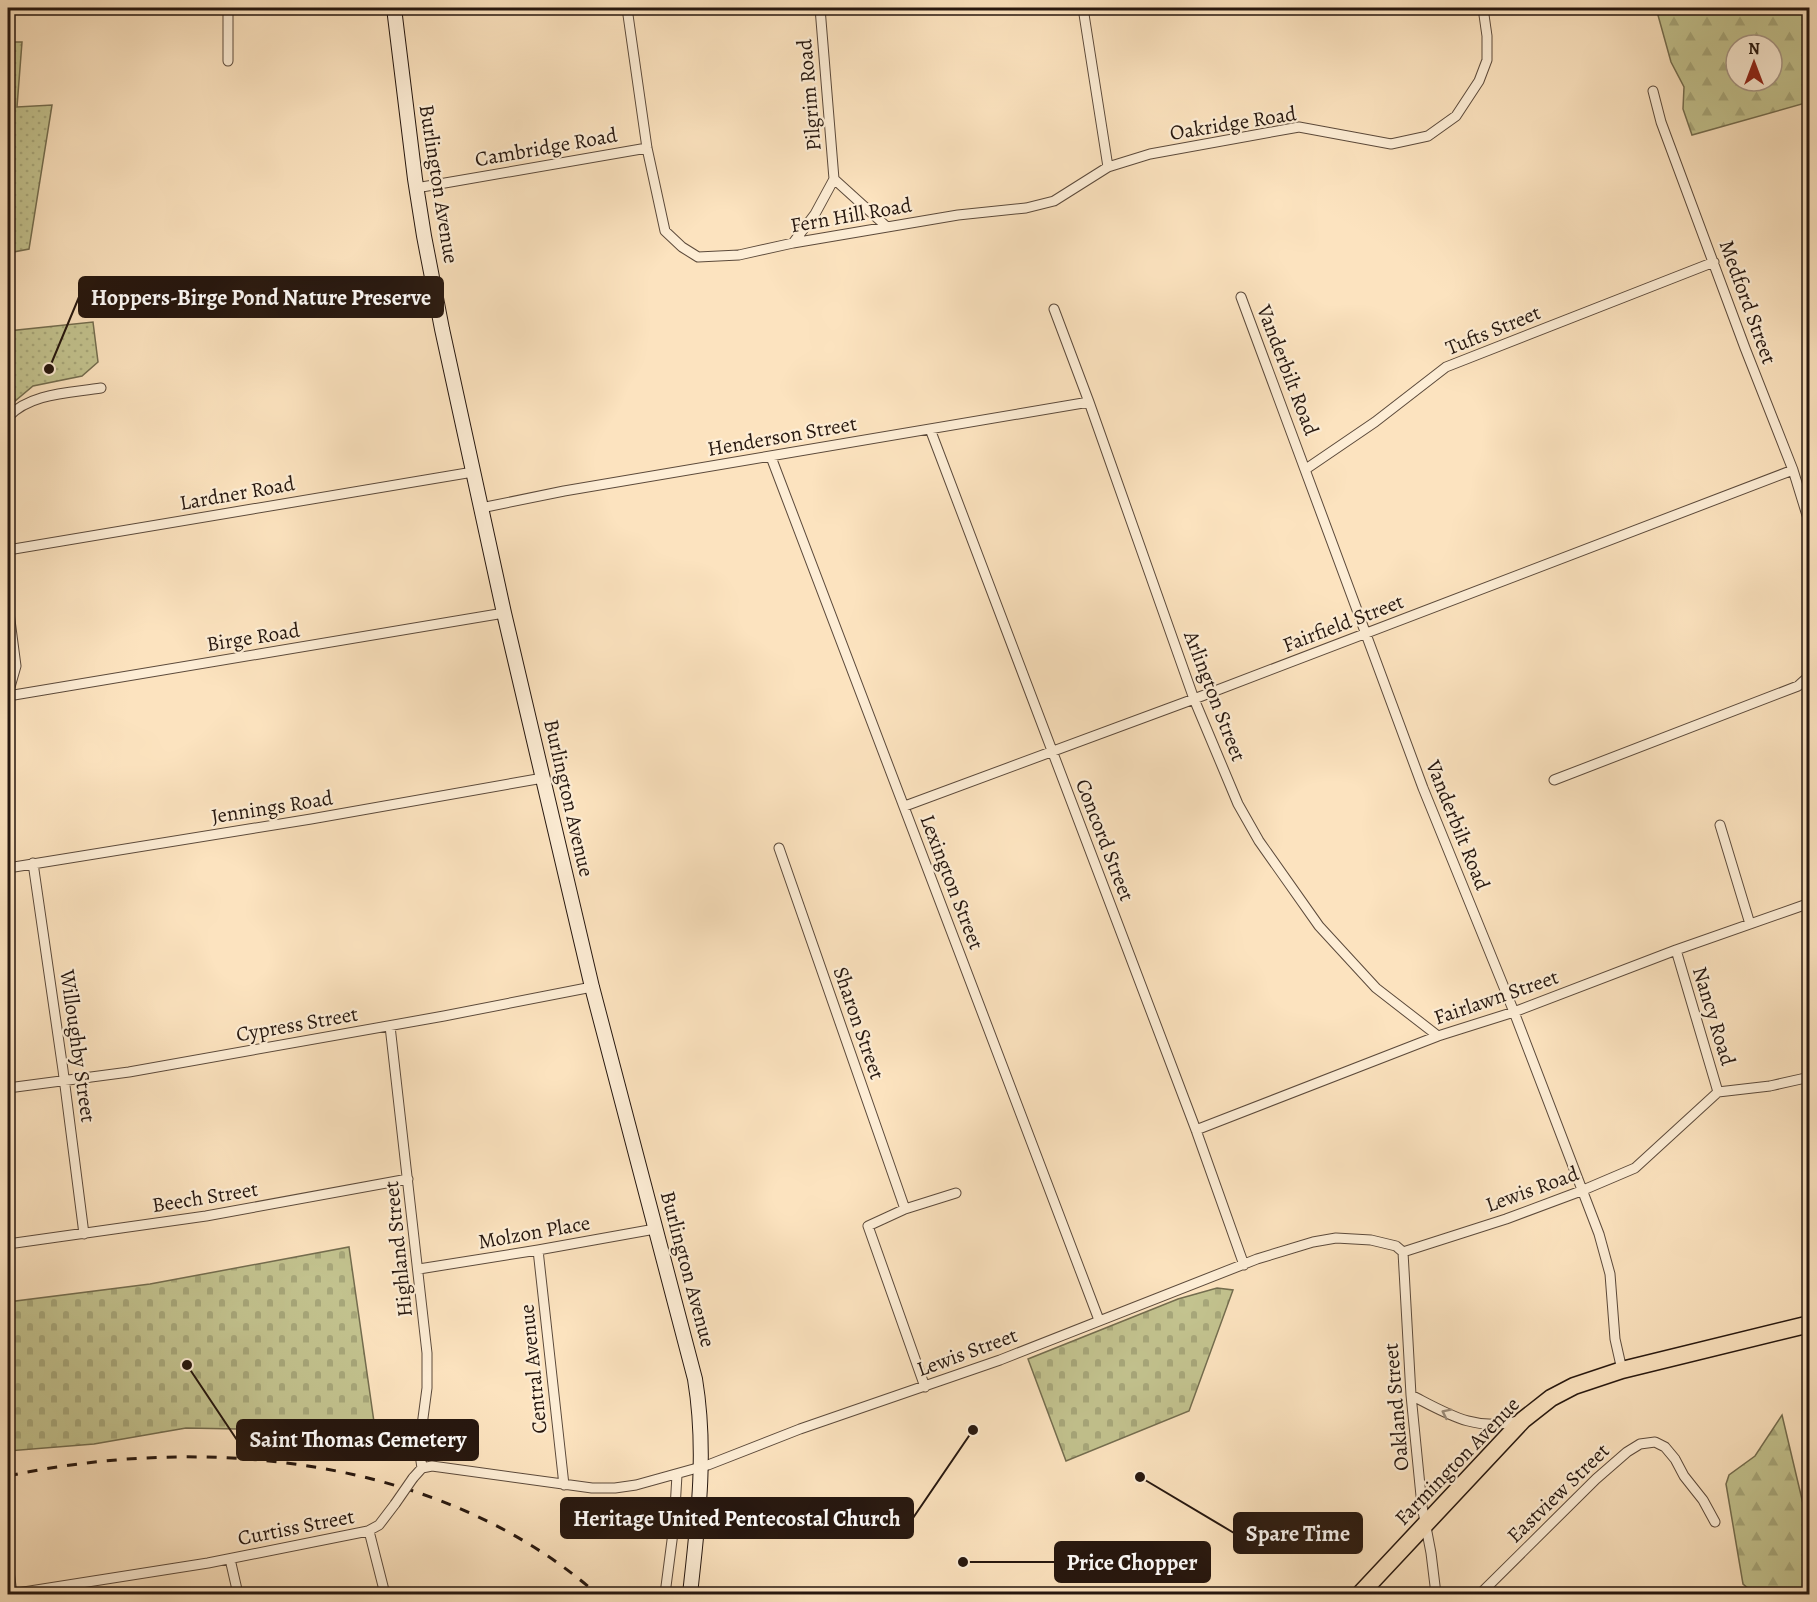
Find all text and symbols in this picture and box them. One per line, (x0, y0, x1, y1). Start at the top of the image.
north arrow (1724, 33, 1784, 93)
street label: Pilgrim Road (790, 37, 828, 152)
text: N (1748, 38, 1760, 60)
street label: Oakridge Road (1168, 99, 1299, 147)
street label: Burlington Avenue (413, 102, 465, 266)
street label: Cambridge Road (473, 121, 620, 173)
street label: Fern Hill Road (788, 190, 915, 239)
street label: Medford Street (1713, 236, 1783, 368)
callout: Hoppers-Birge Pond Nature Preserve (79, 277, 443, 317)
text: Hoppers-Birge Pond Nature Preserve (91, 283, 431, 313)
street label: Tufts Street (1441, 298, 1545, 362)
street label: Vanderbilt Road (1250, 300, 1326, 440)
street label: Henderson Street (705, 409, 859, 463)
street label: Lardner Road (177, 469, 297, 517)
street label: Fairfield Street (1278, 587, 1408, 659)
street label: Birge Road (204, 616, 302, 658)
street label: Arlington Street (1177, 626, 1253, 765)
street label: Burlington Avenue (537, 717, 601, 879)
street label: Vanderbilt Road (1419, 755, 1497, 895)
street label: Concord Street (1069, 775, 1141, 905)
street label: Jennings Road (209, 783, 336, 830)
street label: Lexington Street (913, 811, 991, 953)
street label: Sharon Street (827, 963, 891, 1083)
street label: Fairlawn Street (1430, 963, 1562, 1031)
street label: Nancy Road (1686, 963, 1743, 1070)
street label: Willoughby Street (53, 967, 103, 1124)
street label: Cypress Street (234, 999, 360, 1048)
street label: Lewis Road (1482, 1159, 1583, 1219)
street label: Beech Street (150, 1175, 260, 1219)
street label: Highland Street (377, 1179, 419, 1318)
street label: Burlington Avenue (654, 1188, 722, 1350)
street label: Molzon Place (476, 1208, 592, 1256)
street label: Central Avenue (512, 1303, 554, 1435)
street label: Lewis Street (913, 1321, 1021, 1383)
street label: Oakland Street (1376, 1342, 1416, 1472)
street label: Farmington Avenue (1388, 1391, 1526, 1531)
one-way arrow (1442, 1408, 1453, 1420)
callout: Saint Thomas Cemetery (237, 1420, 478, 1460)
text: Saint Thomas Cemetery (250, 1425, 467, 1455)
street label: Eastview Street (1501, 1437, 1615, 1549)
callout: Heritage United Pentecostal Church (561, 1498, 913, 1538)
street label: Curtiss Street (235, 1502, 357, 1552)
text: Heritage United Pentecostal Church (573, 1504, 901, 1534)
callout: Spare Time (1234, 1513, 1362, 1553)
text: Spare Time (1246, 1519, 1350, 1549)
callout: Price Chopper (1055, 1542, 1210, 1582)
text: Price Chopper (1066, 1548, 1198, 1578)

